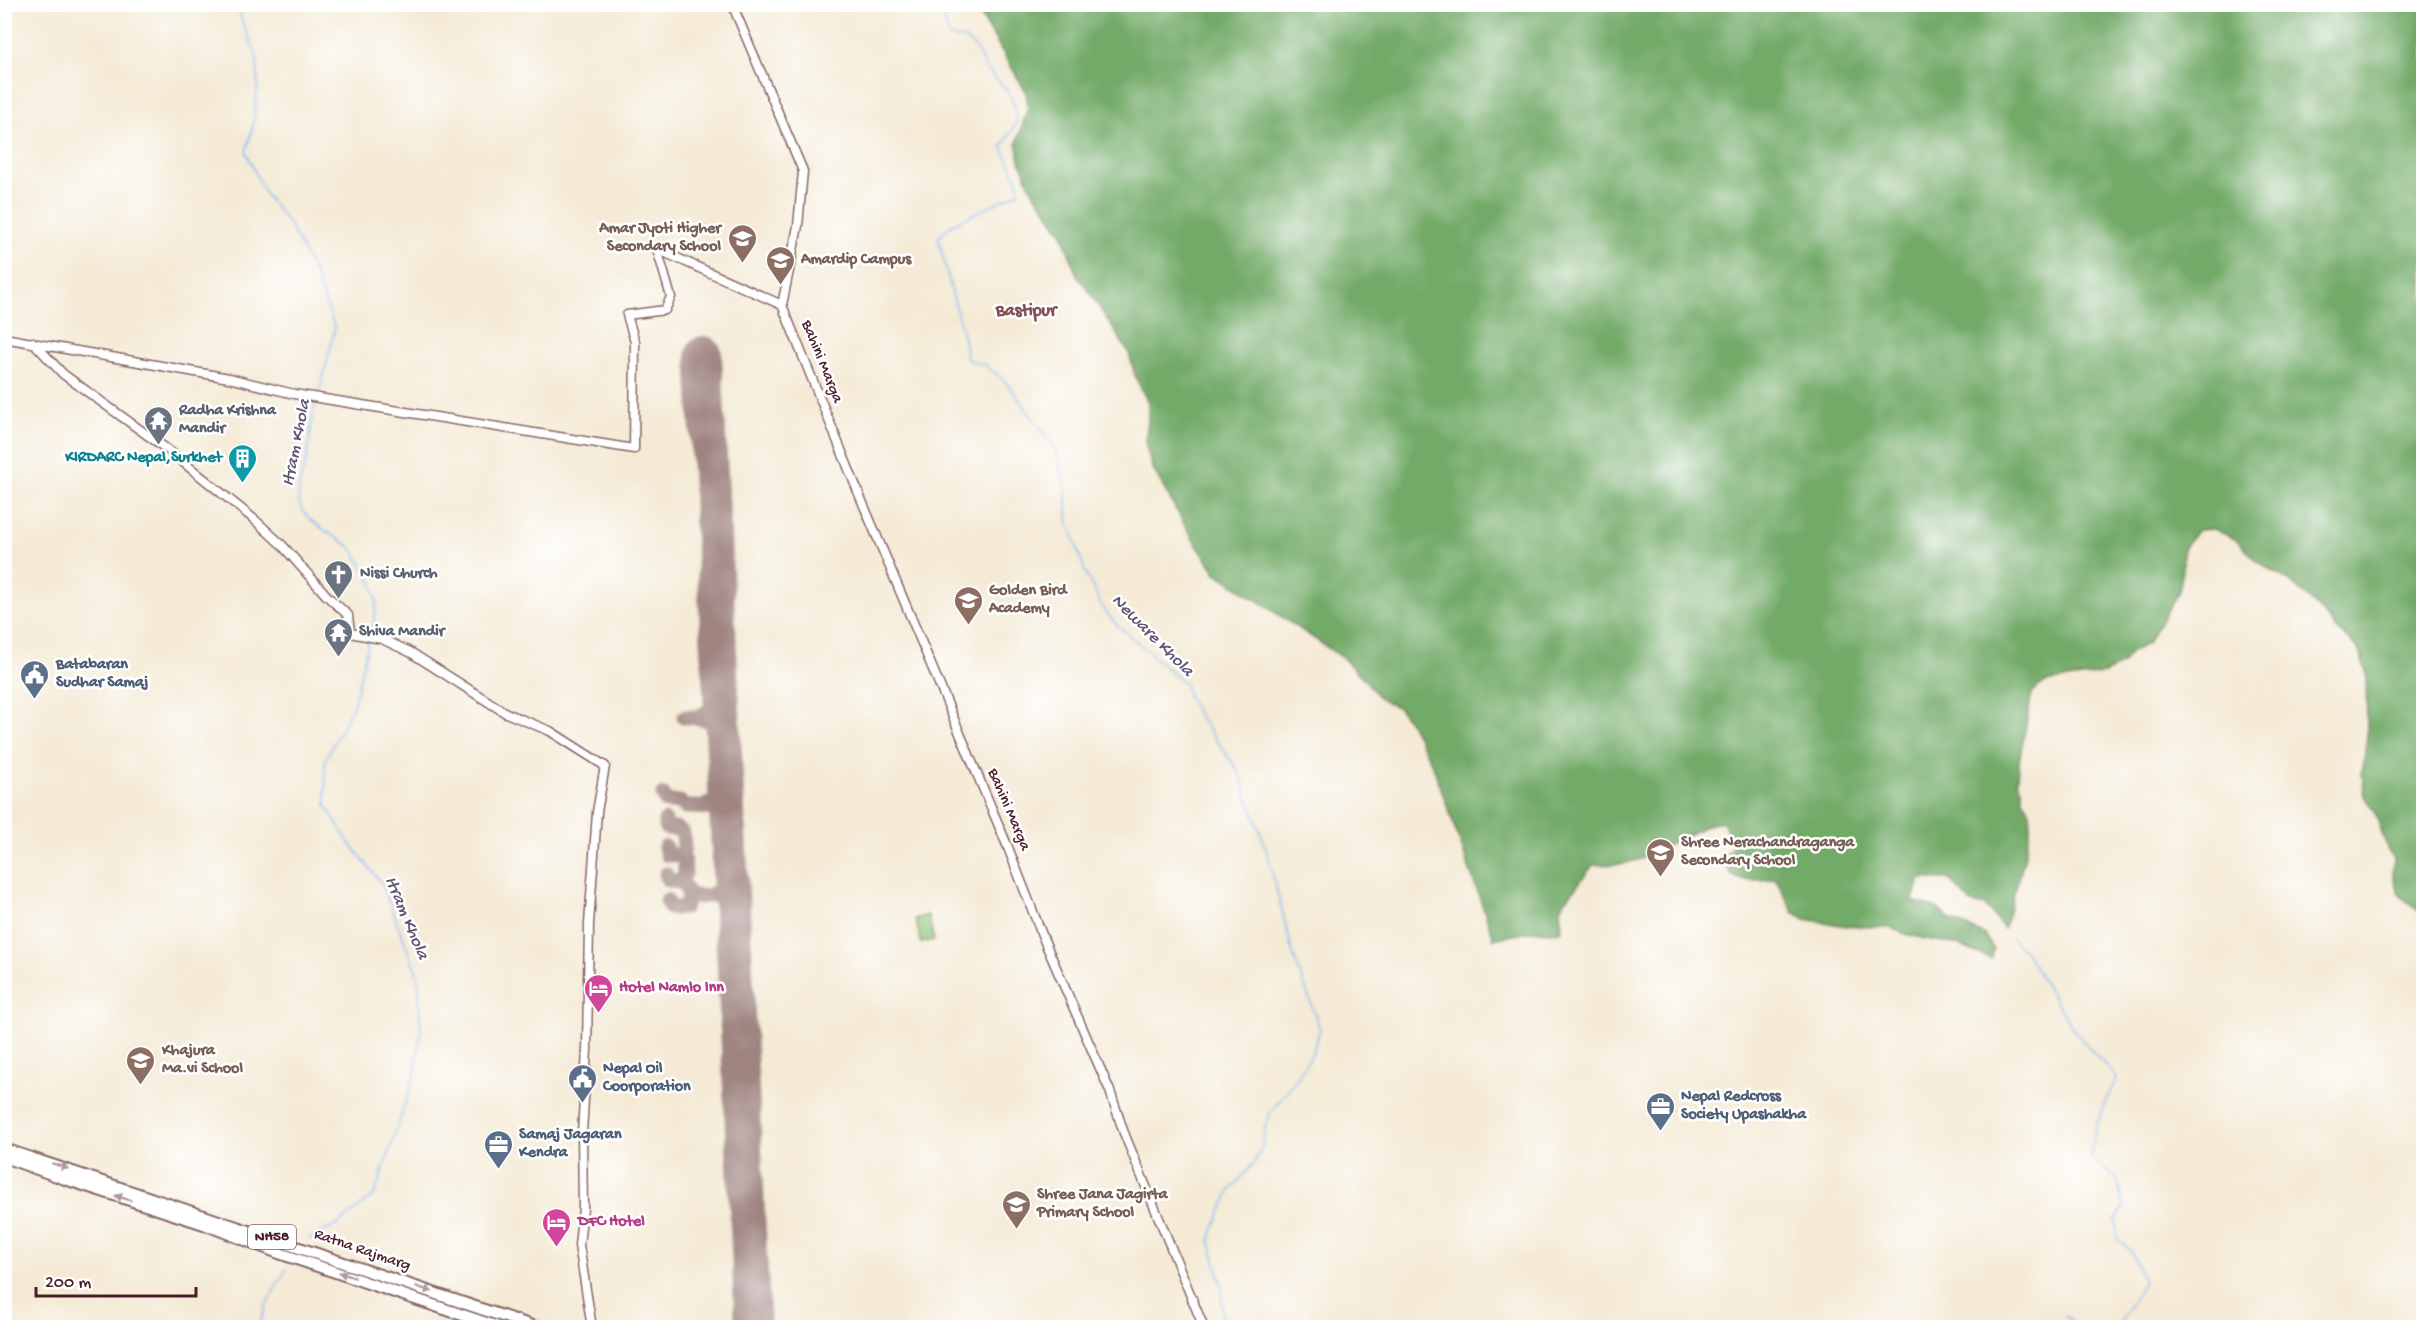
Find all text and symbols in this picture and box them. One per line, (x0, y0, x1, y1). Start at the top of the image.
place label: Amar Jyoti Higher Secondary School (598, 220, 723, 257)
school or university icon: Amar Jyoti Higher Secondary School (726, 222, 758, 264)
school or university icon: Amardip Campus (764, 244, 796, 286)
place label: Amardip Campus (800, 251, 912, 270)
district label: Bastipur (995, 301, 1059, 322)
street label: Bahini Marga (795, 317, 847, 407)
water label: Itram Khola (278, 397, 316, 488)
place label: Radha Krishna Mandir (178, 402, 277, 439)
temple icon: Radha Krishna Mandir (142, 404, 174, 446)
building icon: KIRDARC Nepal,Surkhet (227, 442, 259, 484)
place label: KIRDARC Nepal,Surkhet (64, 449, 223, 468)
church icon: Nissi Church (323, 558, 355, 600)
place label: Nissi Church (360, 565, 438, 584)
place label: Golden Bird Academy (988, 582, 1068, 619)
school or university icon: Golden Bird Academy (952, 584, 984, 626)
water label: Neware Khola (1106, 590, 1198, 682)
temple icon: Shiva Mandir (322, 616, 354, 658)
place label: Shiva Mandir (359, 623, 447, 642)
place label: Batabaran Sudhar Samaj (55, 656, 148, 693)
public building icon: Batabaran Sudhar Samaj (19, 658, 51, 700)
street label: Bahini Marga (982, 765, 1034, 855)
place label: Shree Nerachandraganga Secondary School (1681, 834, 1855, 871)
school or university icon: Shree Nerachandraganga Secondary School (1644, 836, 1676, 878)
water label: Itram Khola (379, 873, 433, 964)
hotel icon: Hotel Namlo Inn (582, 972, 614, 1014)
place label: Hotel Namlo Inn (619, 979, 724, 998)
place label: Khajura Ma.vi School (161, 1042, 243, 1079)
school or university icon: Khajura Ma.vi School (125, 1044, 157, 1086)
place label: Nepal Oil Coorporation (602, 1060, 691, 1097)
public building icon: Nepal Oil Coorporation (566, 1062, 598, 1104)
place label: Nepal Redcross Society Upashakha (1681, 1088, 1807, 1125)
office icon: Nepal Redcross Society Upashakha (1644, 1090, 1676, 1132)
place label: Samaj Jagaran Kendra (518, 1126, 622, 1163)
office icon: Samaj Jagaran Kendra (482, 1128, 514, 1170)
one-way arrow (51, 1162, 69, 1171)
place label: Shree Jana Jagirta Primary School (1036, 1186, 1169, 1223)
school or university icon: Shree Jana Jagirta Primary School (1000, 1188, 1032, 1230)
one-way arrow (114, 1192, 132, 1202)
hotel icon: DFC Hotel (541, 1206, 573, 1248)
place label: DFC Hotel (576, 1213, 645, 1232)
road number: NH58 (248, 1225, 296, 1249)
street label: Ratna Rajmarg (311, 1226, 413, 1276)
scale bar (36, 1260, 196, 1298)
one-way arrow (338, 1270, 356, 1279)
text: 200 m (45, 1273, 92, 1294)
one-way arrow (415, 1284, 433, 1294)

